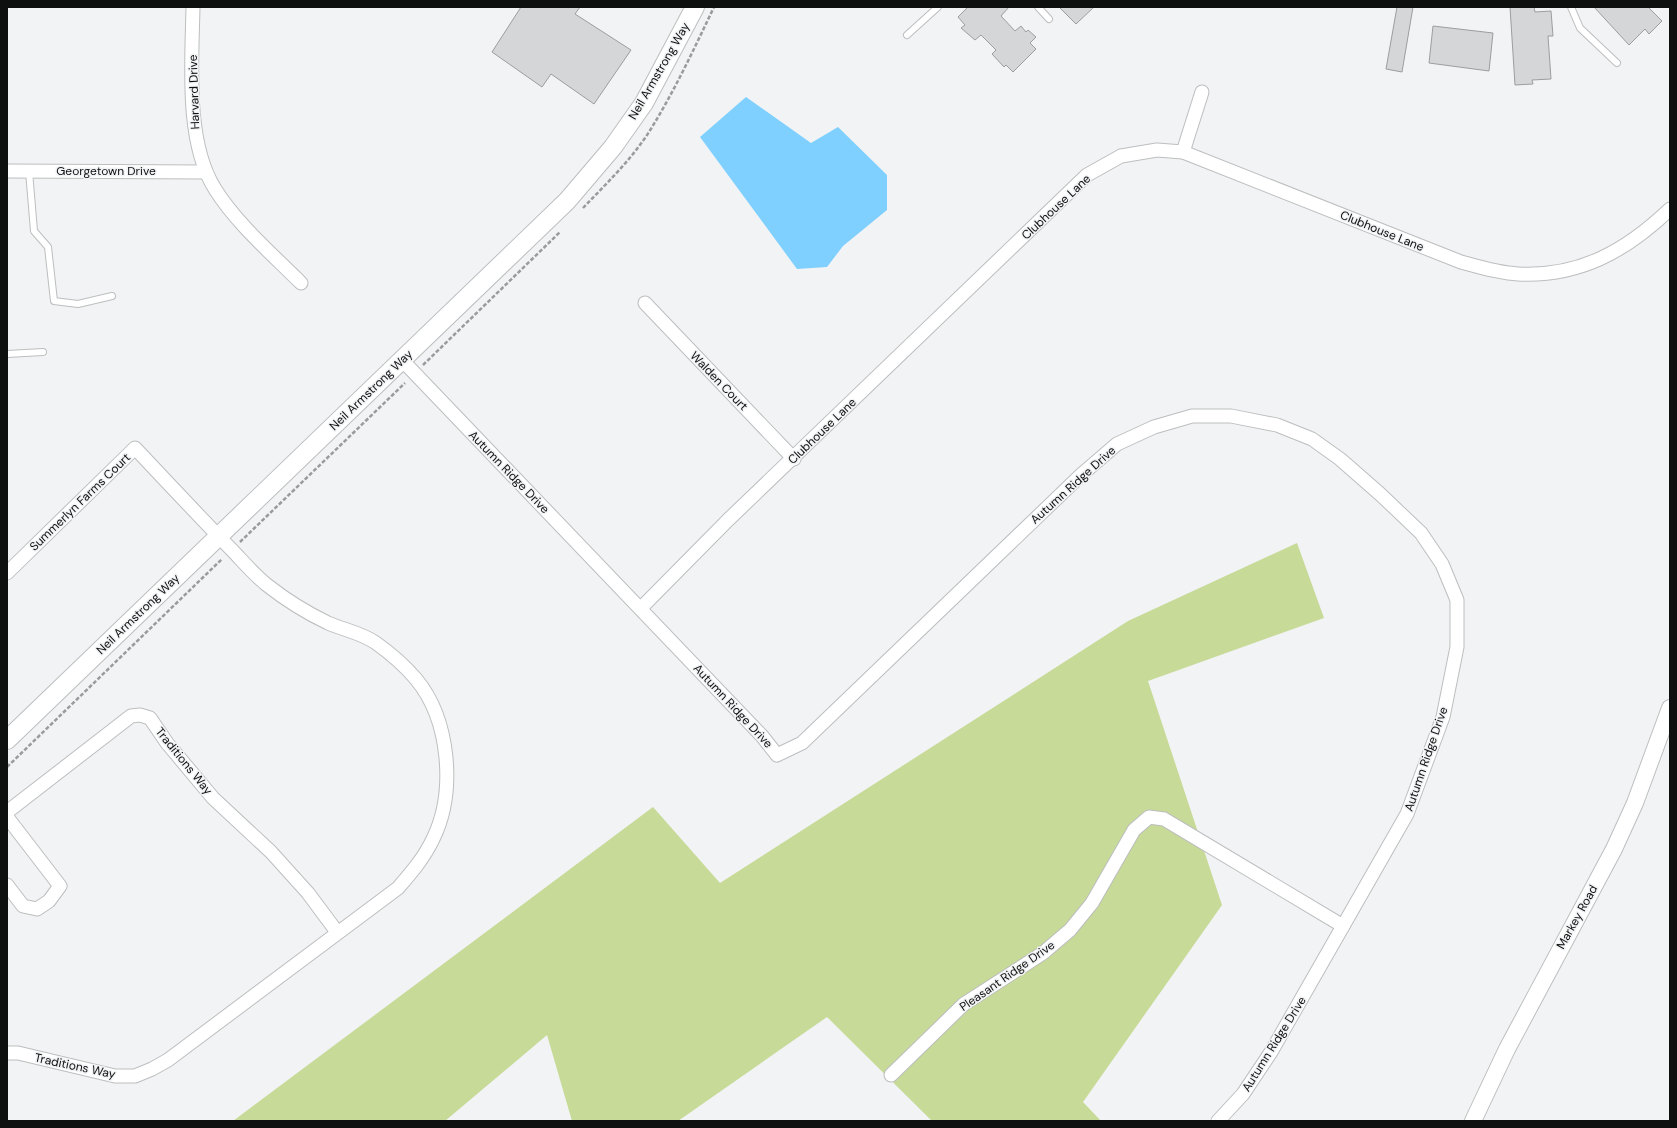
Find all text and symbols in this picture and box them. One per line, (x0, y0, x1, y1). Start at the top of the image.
street label: Neil Armstrong Way (625, 19, 693, 122)
street label: Harvard Drive (185, 54, 203, 130)
street label: Georgetown Drive (56, 163, 156, 179)
street label: Clubhouse Lane (1018, 171, 1094, 243)
street label: Clubhouse Lane (1338, 207, 1426, 255)
street label: Neil Armstrong Way (326, 346, 416, 434)
street label: Walden Court (687, 348, 751, 414)
street label: Clubhouse Lane (784, 394, 860, 468)
street label: Autumn Ridge Drive (465, 427, 553, 517)
street label: Autumn Ridge Drive (1027, 442, 1119, 528)
street label: Summerlyn Farms Court (26, 449, 134, 554)
street label: Neil Armstrong Way (93, 570, 183, 658)
street label: Autumn Ridge Drive (690, 661, 776, 752)
street label: Autumn Ridge Drive (1401, 704, 1451, 813)
street label: Traditions Way (152, 724, 216, 798)
street label: Markey Road (1553, 882, 1601, 952)
street label: Pleasant Ridge Drive (956, 937, 1058, 1015)
street label: Autumn Ridge Drive (1238, 993, 1310, 1095)
street label: Traditions Way (33, 1050, 117, 1082)

